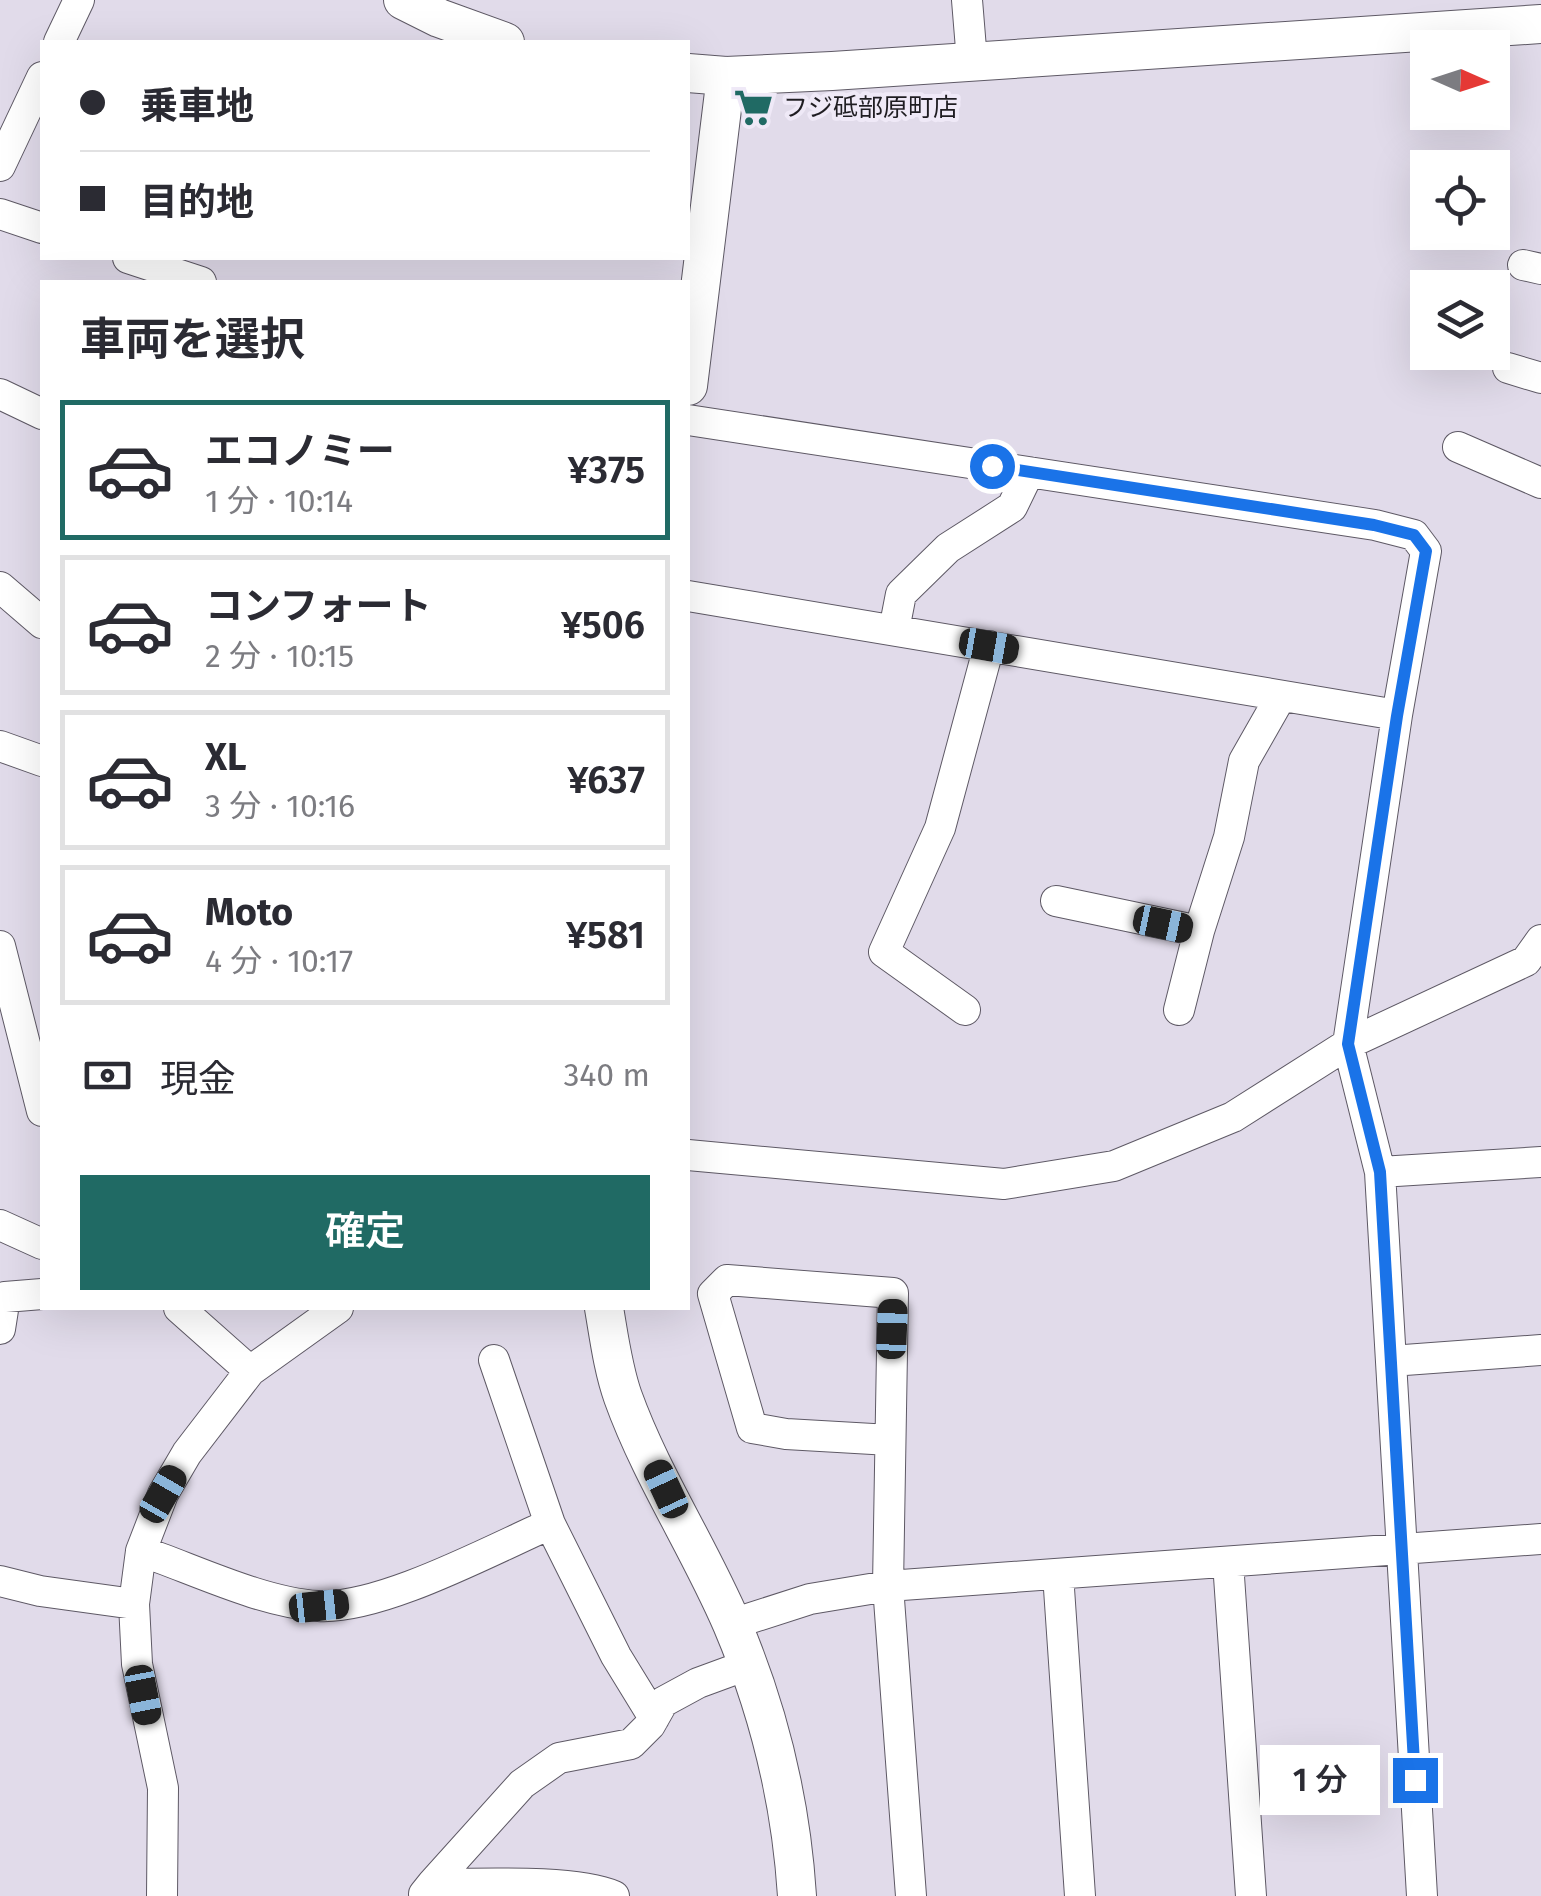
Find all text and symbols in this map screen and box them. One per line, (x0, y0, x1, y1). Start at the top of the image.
north arrow (1410, 30, 1510, 130)
map controls (1410, 30, 1510, 370)
text: 乗車地 (140, 83, 254, 129)
supermarket icon: フジ砥部原町店 (732, 86, 774, 128)
place label: フジ砥部原町店 (783, 93, 958, 123)
button: locate (1410, 150, 1510, 250)
text: 目的地 (140, 179, 254, 225)
button: layers (1410, 270, 1510, 370)
text: 車両を選択 (80, 313, 305, 367)
icon: car (85, 425, 175, 515)
text: エコノミー (205, 428, 395, 474)
route start (970, 444, 1015, 489)
text: ¥375 (568, 447, 645, 493)
text: 1 分 · 10:14 (205, 482, 353, 520)
icon: car (85, 580, 175, 670)
text: コンフォート (205, 583, 432, 629)
text: ¥506 (561, 602, 645, 648)
car (957, 626, 1021, 666)
text: 2 分 · 10:15 (205, 637, 354, 675)
text: XL (205, 734, 247, 780)
icon: car (85, 735, 175, 825)
text: ¥637 (567, 757, 645, 803)
text: 3 分 · 10:16 (205, 787, 355, 825)
text: Moto (205, 889, 293, 935)
icon: car (85, 890, 175, 980)
car (1131, 903, 1195, 945)
text: ¥581 (566, 912, 645, 958)
text: 4 分 · 10:17 (205, 942, 353, 980)
icon: cash (80, 1048, 135, 1103)
text: 現金 (160, 1056, 236, 1102)
text: 340 m (563, 1056, 650, 1094)
button: 確定 (80, 1175, 650, 1290)
car (876, 1298, 908, 1360)
car (640, 1455, 692, 1523)
car (135, 1461, 191, 1527)
car (288, 1588, 350, 1624)
car (123, 1663, 163, 1727)
callout: 1 分 (1260, 1745, 1380, 1815)
route end (1393, 1758, 1438, 1803)
text: 1 分 (1293, 1761, 1347, 1799)

